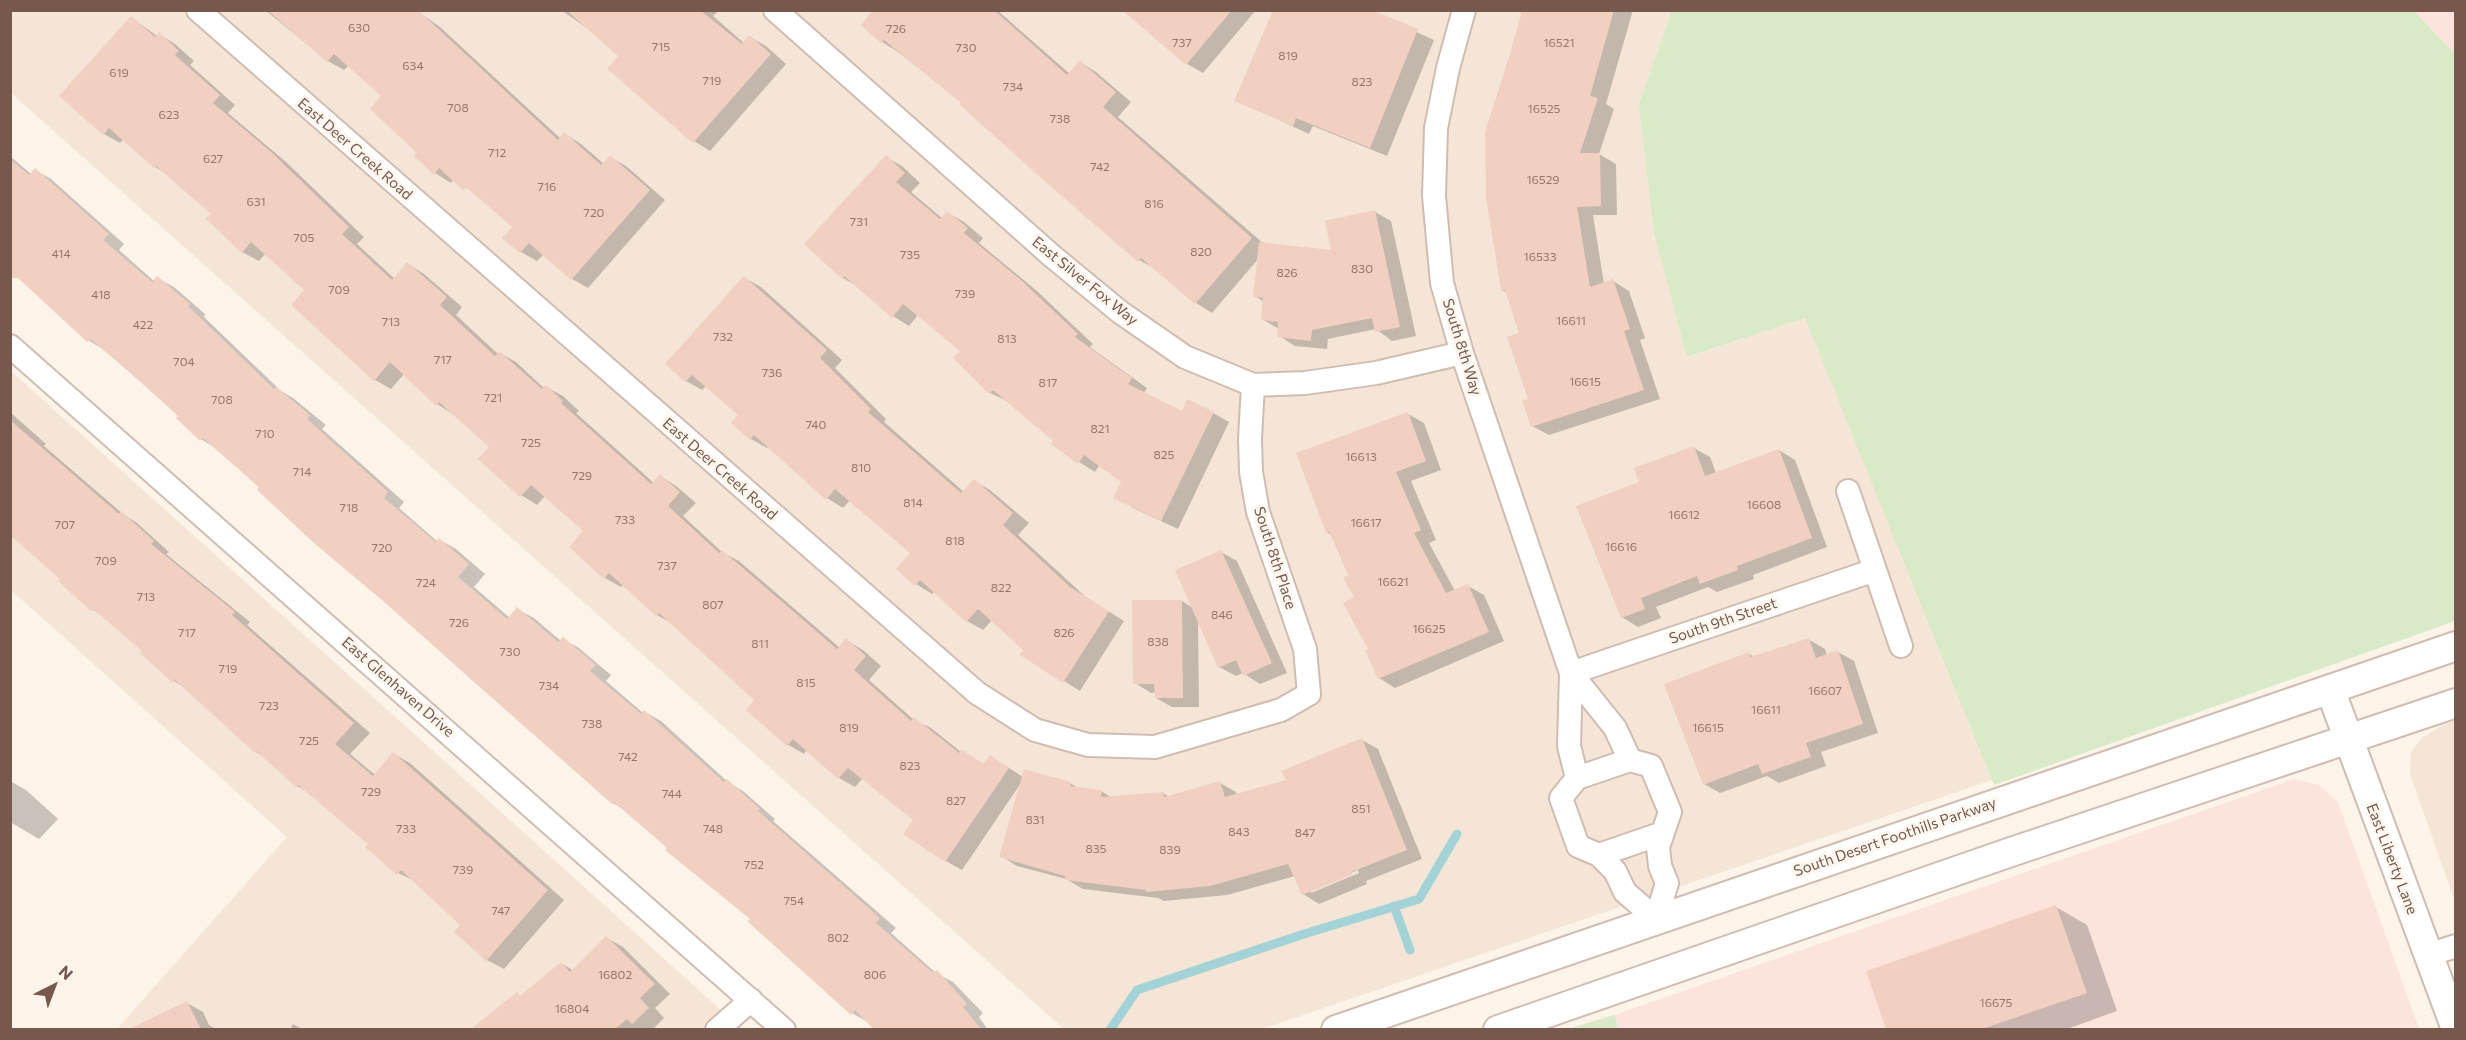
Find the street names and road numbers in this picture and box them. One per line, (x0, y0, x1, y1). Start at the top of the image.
street label: East Deer Creek Road (294, 94, 416, 204)
street label: East Silver Fox Way (1028, 233, 1142, 329)
street label: South 8th Way (1439, 296, 1485, 398)
street label: East Deer Creek Road (659, 414, 781, 524)
street label: South 8th Place (1250, 504, 1300, 612)
street label: South 9th Street (1667, 594, 1779, 648)
street label: East Glenhaven Drive (338, 633, 458, 741)
street label: South Desert Foothills Parkway (1791, 794, 1999, 880)
street label: East Liberty Lane (2363, 801, 2421, 917)

